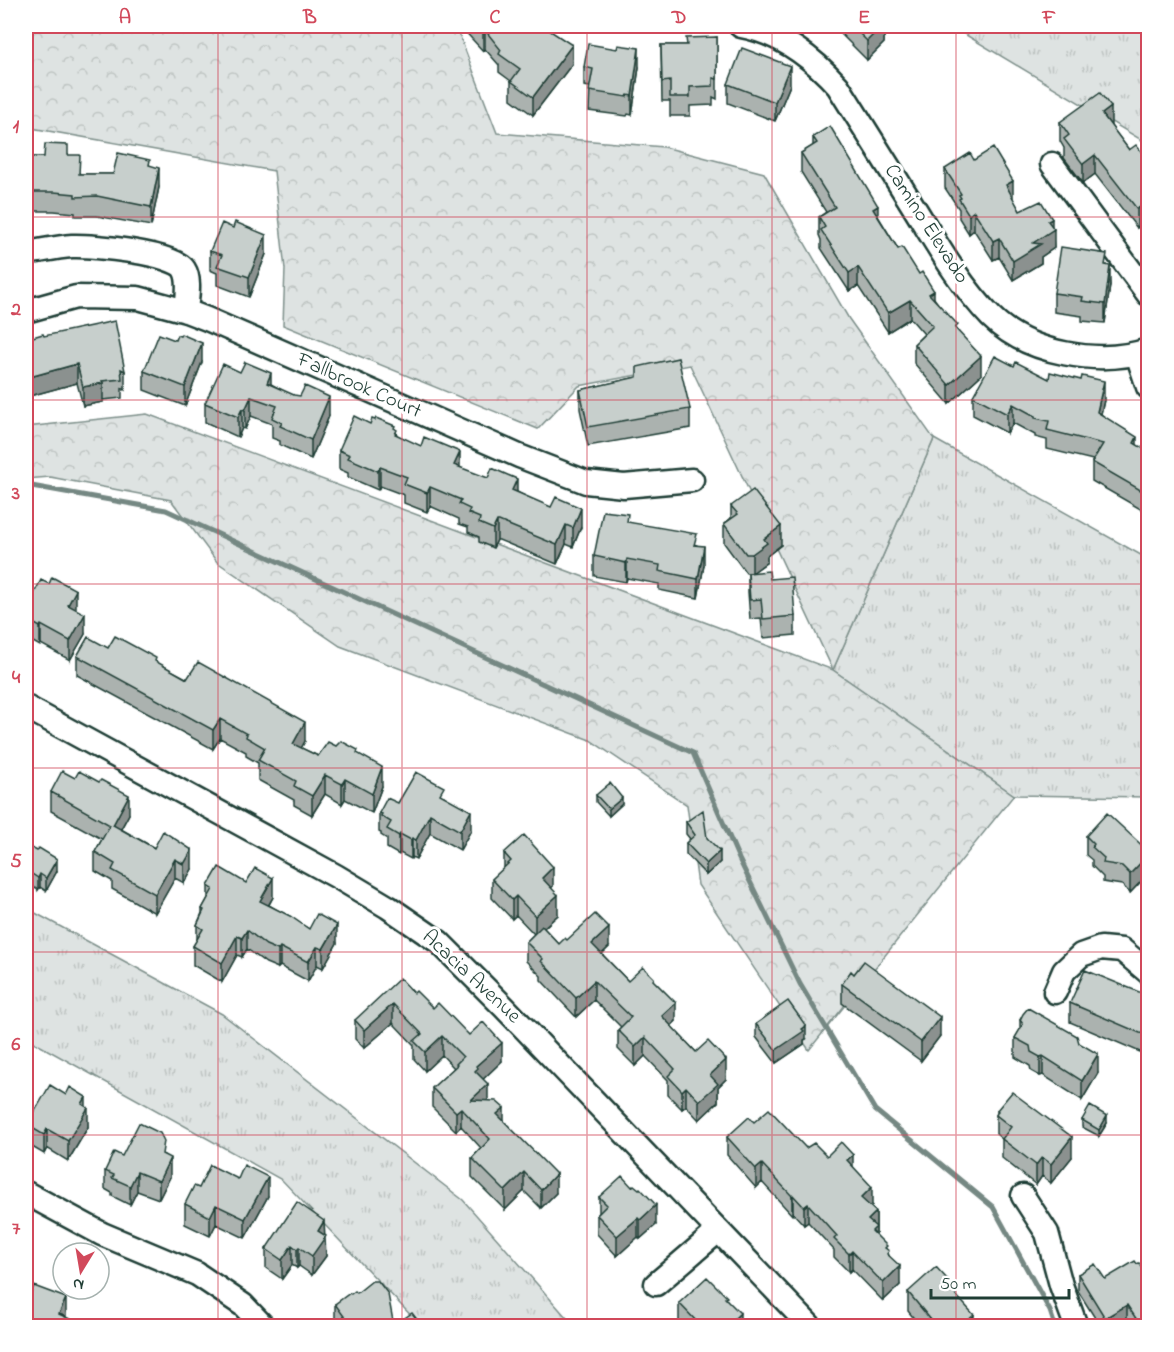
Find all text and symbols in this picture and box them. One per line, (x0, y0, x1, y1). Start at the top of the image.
text: A (119, 4, 131, 33)
text: B (302, 4, 317, 33)
text: C (490, 4, 501, 33)
text: D (671, 4, 686, 33)
text: E (858, 4, 870, 33)
text: F (1042, 4, 1056, 33)
text: 1 (13, 113, 20, 142)
street label: Camino Elevado (876, 158, 976, 290)
text: 2 (10, 296, 21, 325)
street label: Fallbrook Court (291, 345, 426, 427)
text: 3 (11, 480, 20, 509)
text: 4 (12, 664, 21, 693)
text: 5 (10, 848, 22, 877)
street label: Acacia Avenue (415, 923, 528, 1031)
text: 6 (12, 1031, 21, 1060)
text: 7 (12, 1215, 21, 1244)
north arrow (51, 1241, 111, 1301)
scale bar (931, 1262, 1069, 1300)
text: N (71, 1271, 86, 1297)
text: 50 m (940, 1272, 977, 1298)

